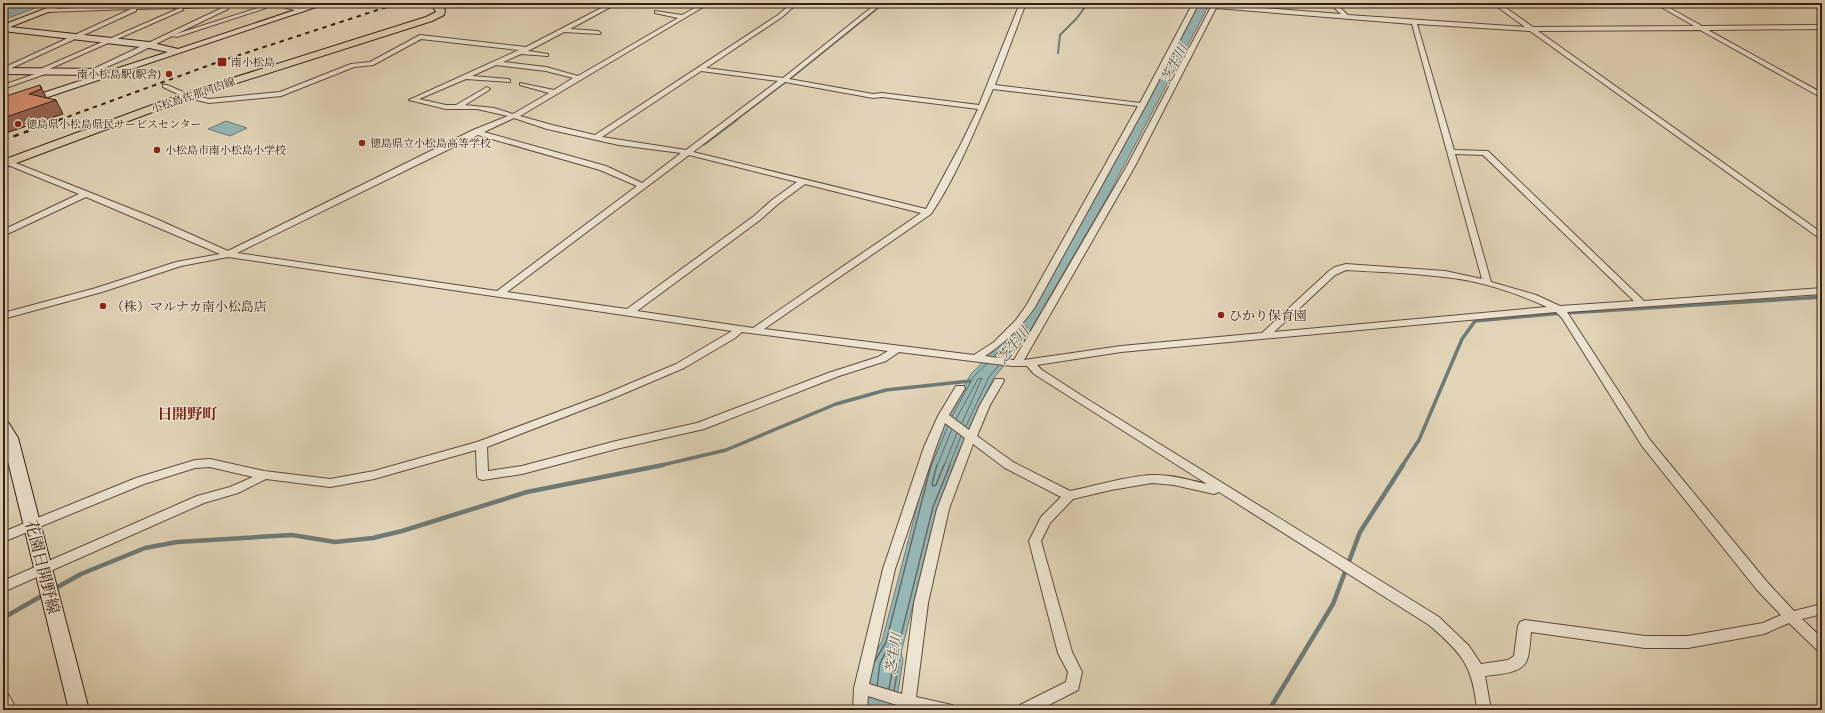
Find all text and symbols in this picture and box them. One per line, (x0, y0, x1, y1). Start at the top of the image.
water label: 芝生川 (1156, 39, 1193, 87)
place label: 南小松島 (231, 54, 275, 70)
marker: 南小松島 (216, 56, 228, 68)
place label: 南小松島駅(駅舎) (77, 66, 161, 82)
marker: 南小松島駅(駅舎) (164, 69, 174, 79)
street label: 小松島佐那河内線 (149, 73, 237, 117)
place label: 徳島県小松島県民サービスセンター (26, 116, 202, 132)
marker: 徳島県小松島県民サービスセンター (13, 119, 23, 129)
place label: 徳島県立小松島高等学校 (370, 135, 491, 151)
marker: 徳島県立小松島高等学校 (357, 138, 367, 148)
place label: 小松島市南小松島小学校 (165, 142, 286, 158)
marker: 小松島市南小松島小学校 (152, 145, 162, 155)
place label: （株）マルナカ南小松島店 (111, 297, 267, 316)
marker: （株）マルナカ南小松島店 (98, 301, 108, 311)
place label: ひかり保育園 (1229, 306, 1307, 325)
marker: ひかり保育園 (1216, 310, 1226, 320)
water label: 芝生川 (992, 321, 1035, 368)
district label: 日開野町 (157, 403, 217, 424)
street label: 花園日開野線 (20, 518, 66, 616)
water label: 芝生川 (880, 630, 906, 676)

